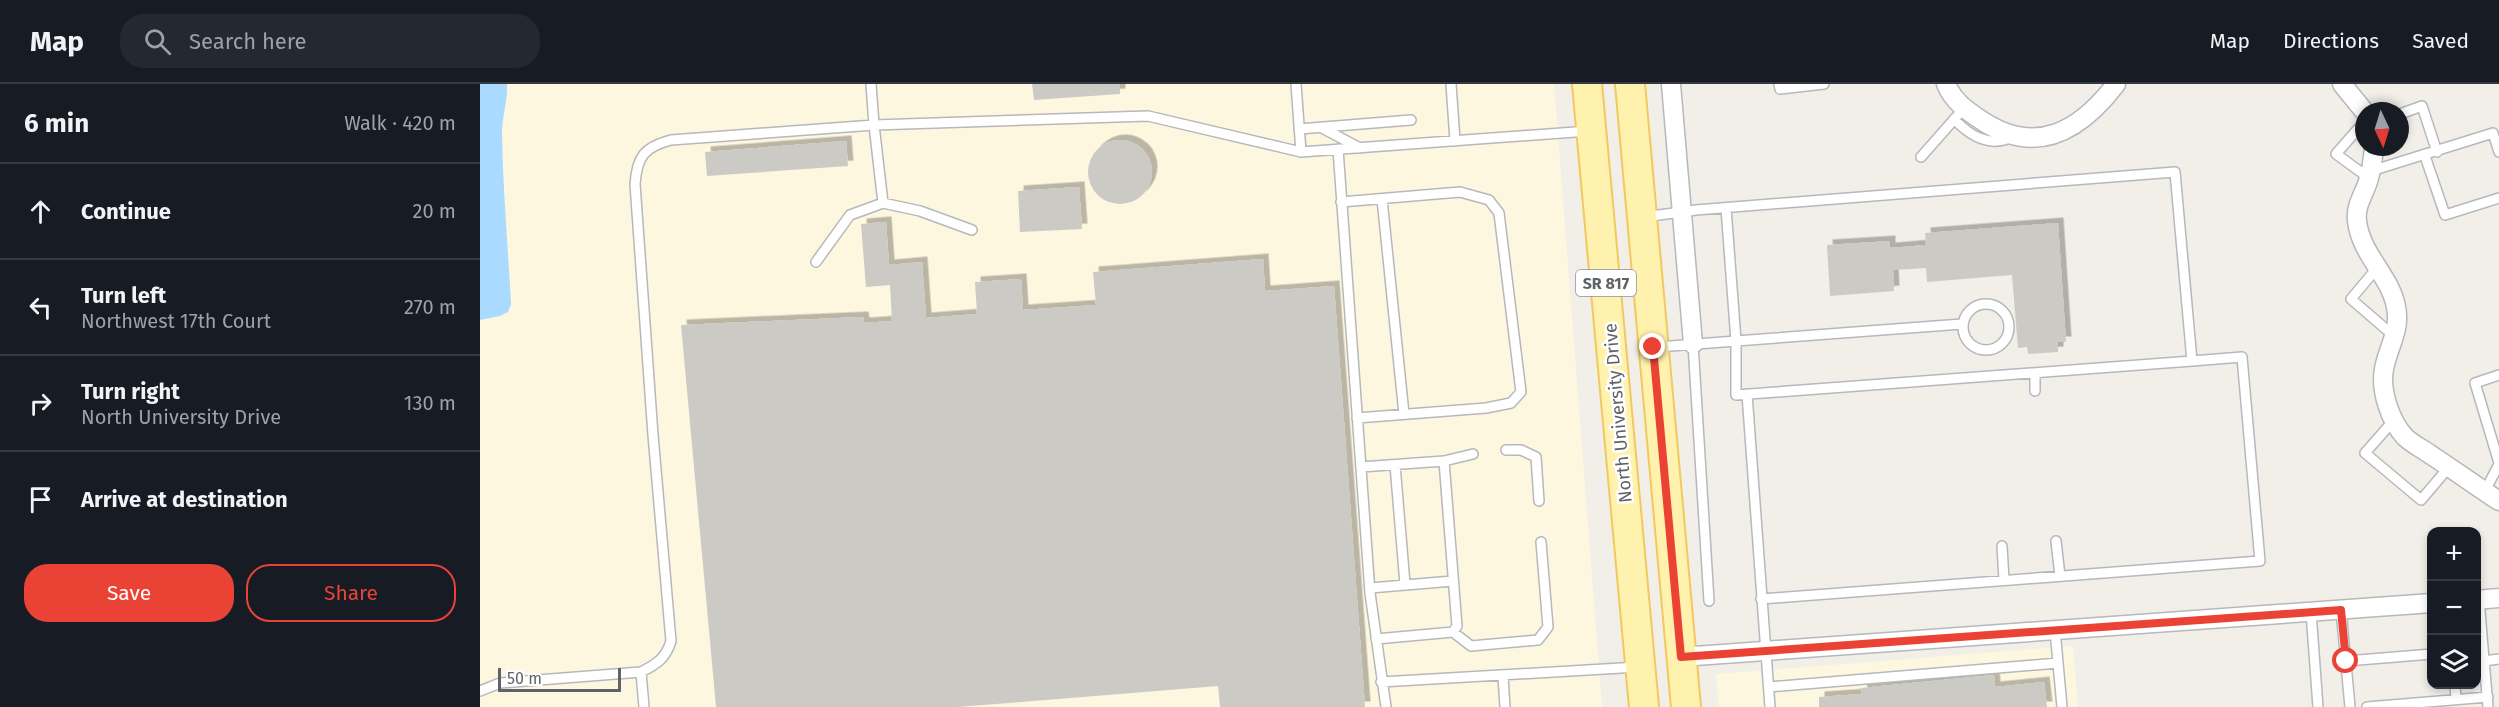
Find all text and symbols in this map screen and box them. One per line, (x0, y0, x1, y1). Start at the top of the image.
search box (120, 14, 540, 68)
text: Map (30, 25, 84, 58)
icon: search (141, 25, 174, 58)
text: Search here (189, 28, 307, 55)
text: Map (2210, 28, 2250, 54)
text: Directions (2283, 28, 2379, 54)
text: Saved (2412, 28, 2469, 54)
north arrow (2355, 102, 2409, 156)
text: 6 min (24, 108, 89, 139)
text: Walk · 420 m (344, 111, 456, 135)
icon: ahead (24, 195, 57, 228)
text: Continue (81, 198, 171, 225)
text: 20 m (413, 199, 456, 223)
road number: SR 817 (1576, 270, 1636, 296)
text: Turn left (81, 282, 166, 309)
icon: left (24, 291, 57, 324)
text: 270 m (404, 295, 456, 319)
text: Northwest 17th Court (81, 309, 271, 333)
street label: North University Drive (1599, 322, 1637, 504)
route end (1639, 333, 1665, 359)
text: Turn right (81, 378, 180, 405)
icon: right (24, 387, 57, 420)
text: 130 m (404, 391, 456, 415)
text: North University Drive (81, 405, 281, 429)
icon: arrive (24, 483, 57, 516)
text: Arrive at destination (81, 486, 288, 513)
map controls (2427, 527, 2481, 689)
button: + (2427, 527, 2481, 581)
button: Save (24, 564, 234, 622)
button: Share (246, 564, 456, 622)
button: − (2427, 581, 2481, 635)
button: layers (2427, 635, 2481, 689)
route start (2332, 647, 2358, 673)
scale bar (498, 665, 621, 692)
text: 50 m (507, 669, 542, 688)

